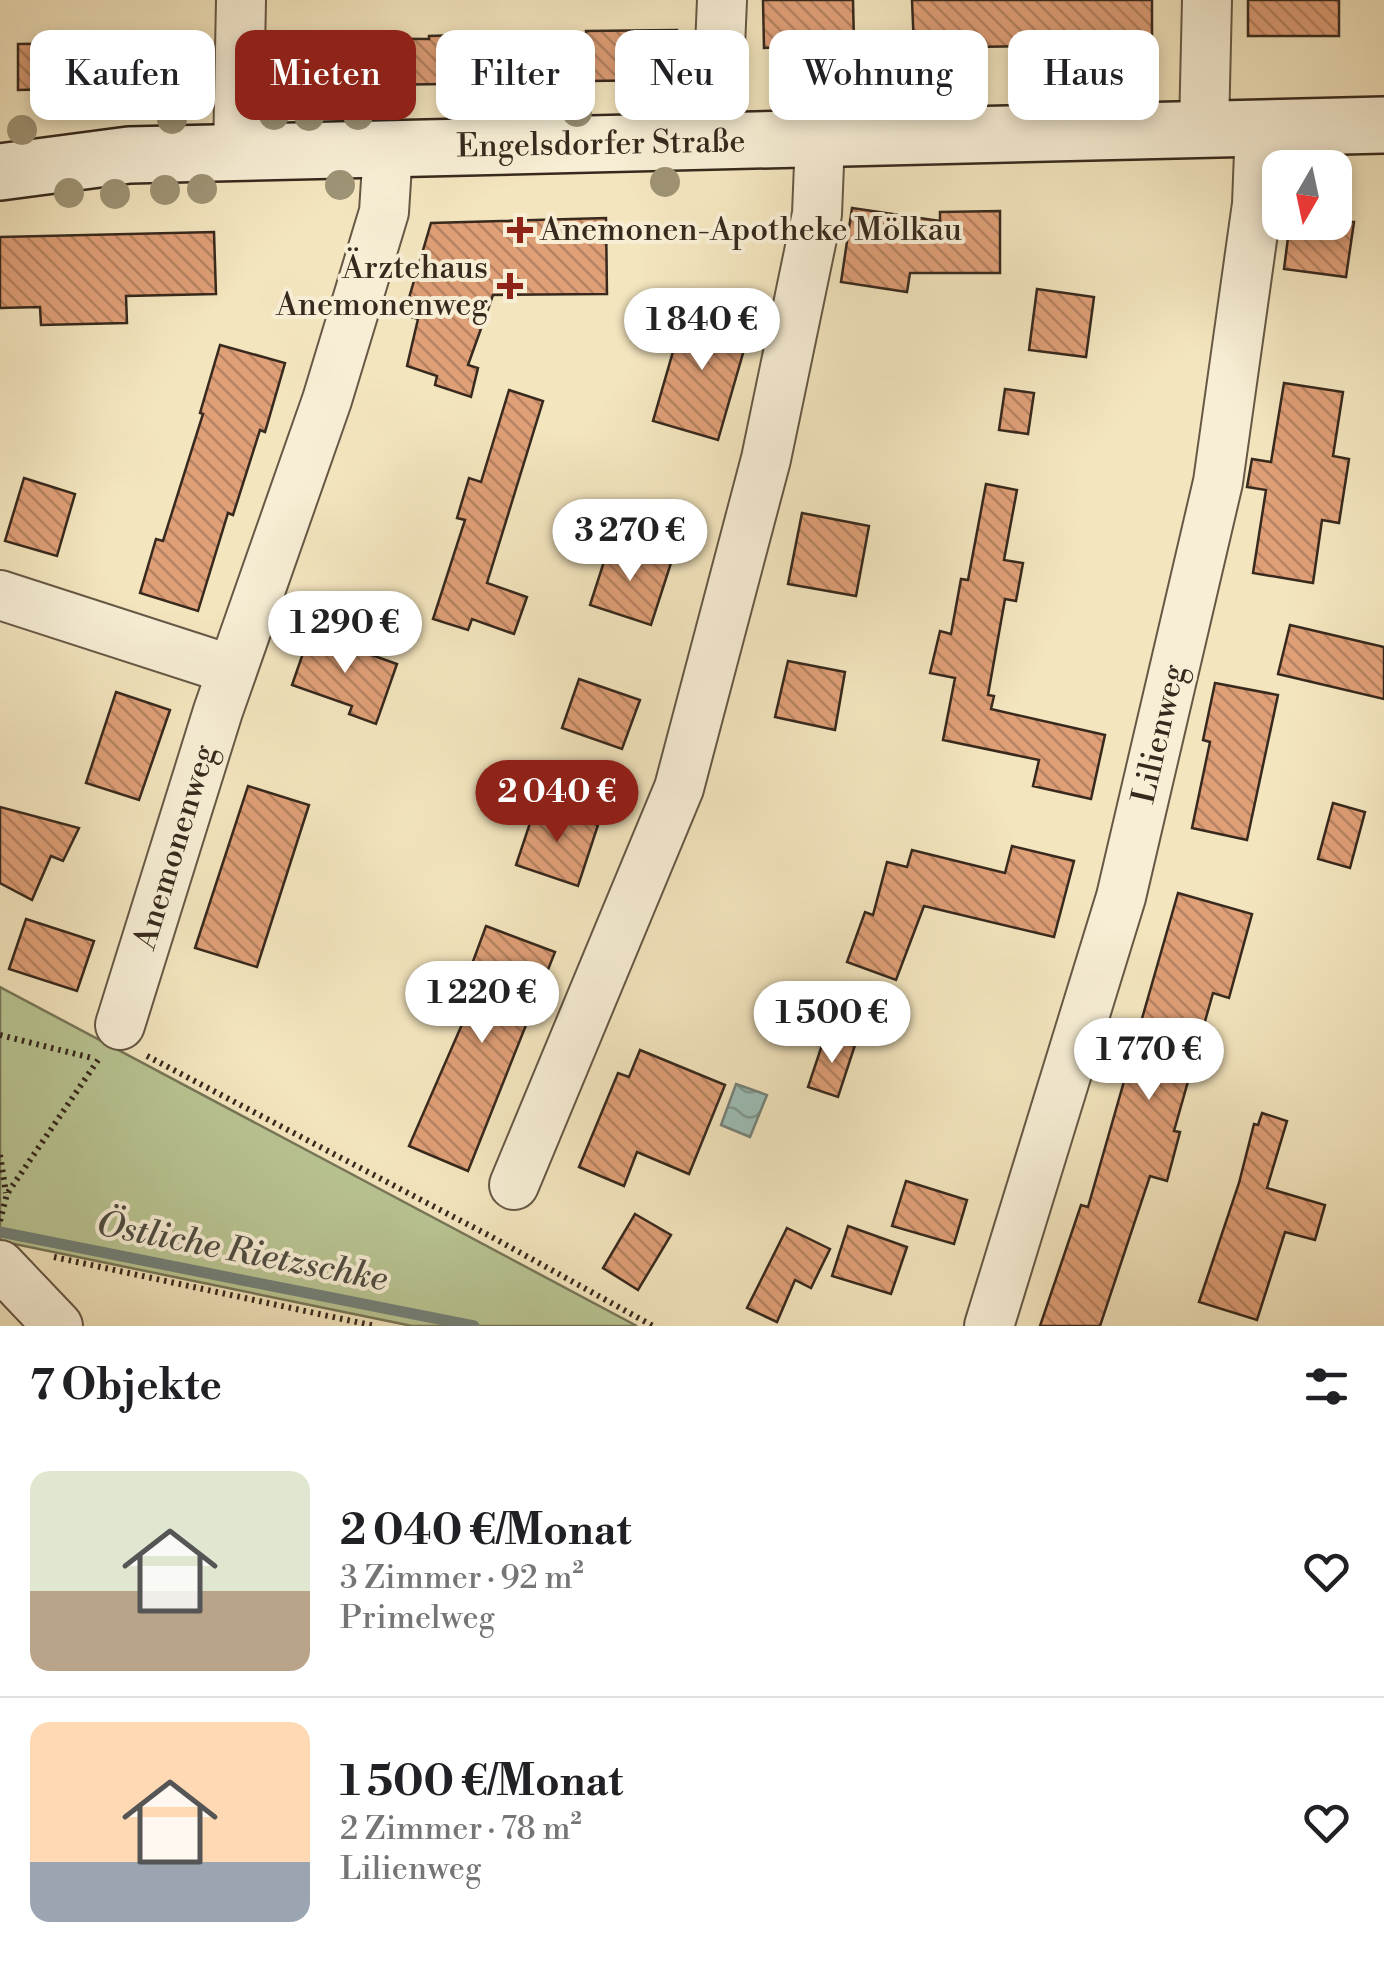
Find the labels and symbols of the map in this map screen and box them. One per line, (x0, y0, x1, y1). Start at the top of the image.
street label: Engelsdorfer Straße (456, 121, 746, 167)
north arrow (1262, 150, 1352, 240)
place label: Anemonen-Apotheke Mölkau (539, 210, 962, 250)
marker: Anemonen-Apotheke Mölkau (509, 219, 531, 241)
place label: Ärztehaus Anemonenweg (275, 247, 488, 325)
marker: Ärztehaus Anemonenweg (497, 273, 523, 299)
pin: 1 840 € (610, 288, 794, 373)
pin: 3 270 € (538, 499, 722, 584)
pin: 1 290 € (253, 591, 437, 676)
street label: Lilienweg (1124, 660, 1195, 807)
street label: Anemonenweg (125, 739, 225, 955)
pin: 2 040 € (465, 760, 649, 845)
pin: 1 220 € (390, 961, 574, 1046)
pin: 1 500 € (740, 981, 924, 1066)
pin: 1 770 € (1057, 1018, 1241, 1103)
water label: Östliche Rietzschke (93, 1201, 392, 1301)

